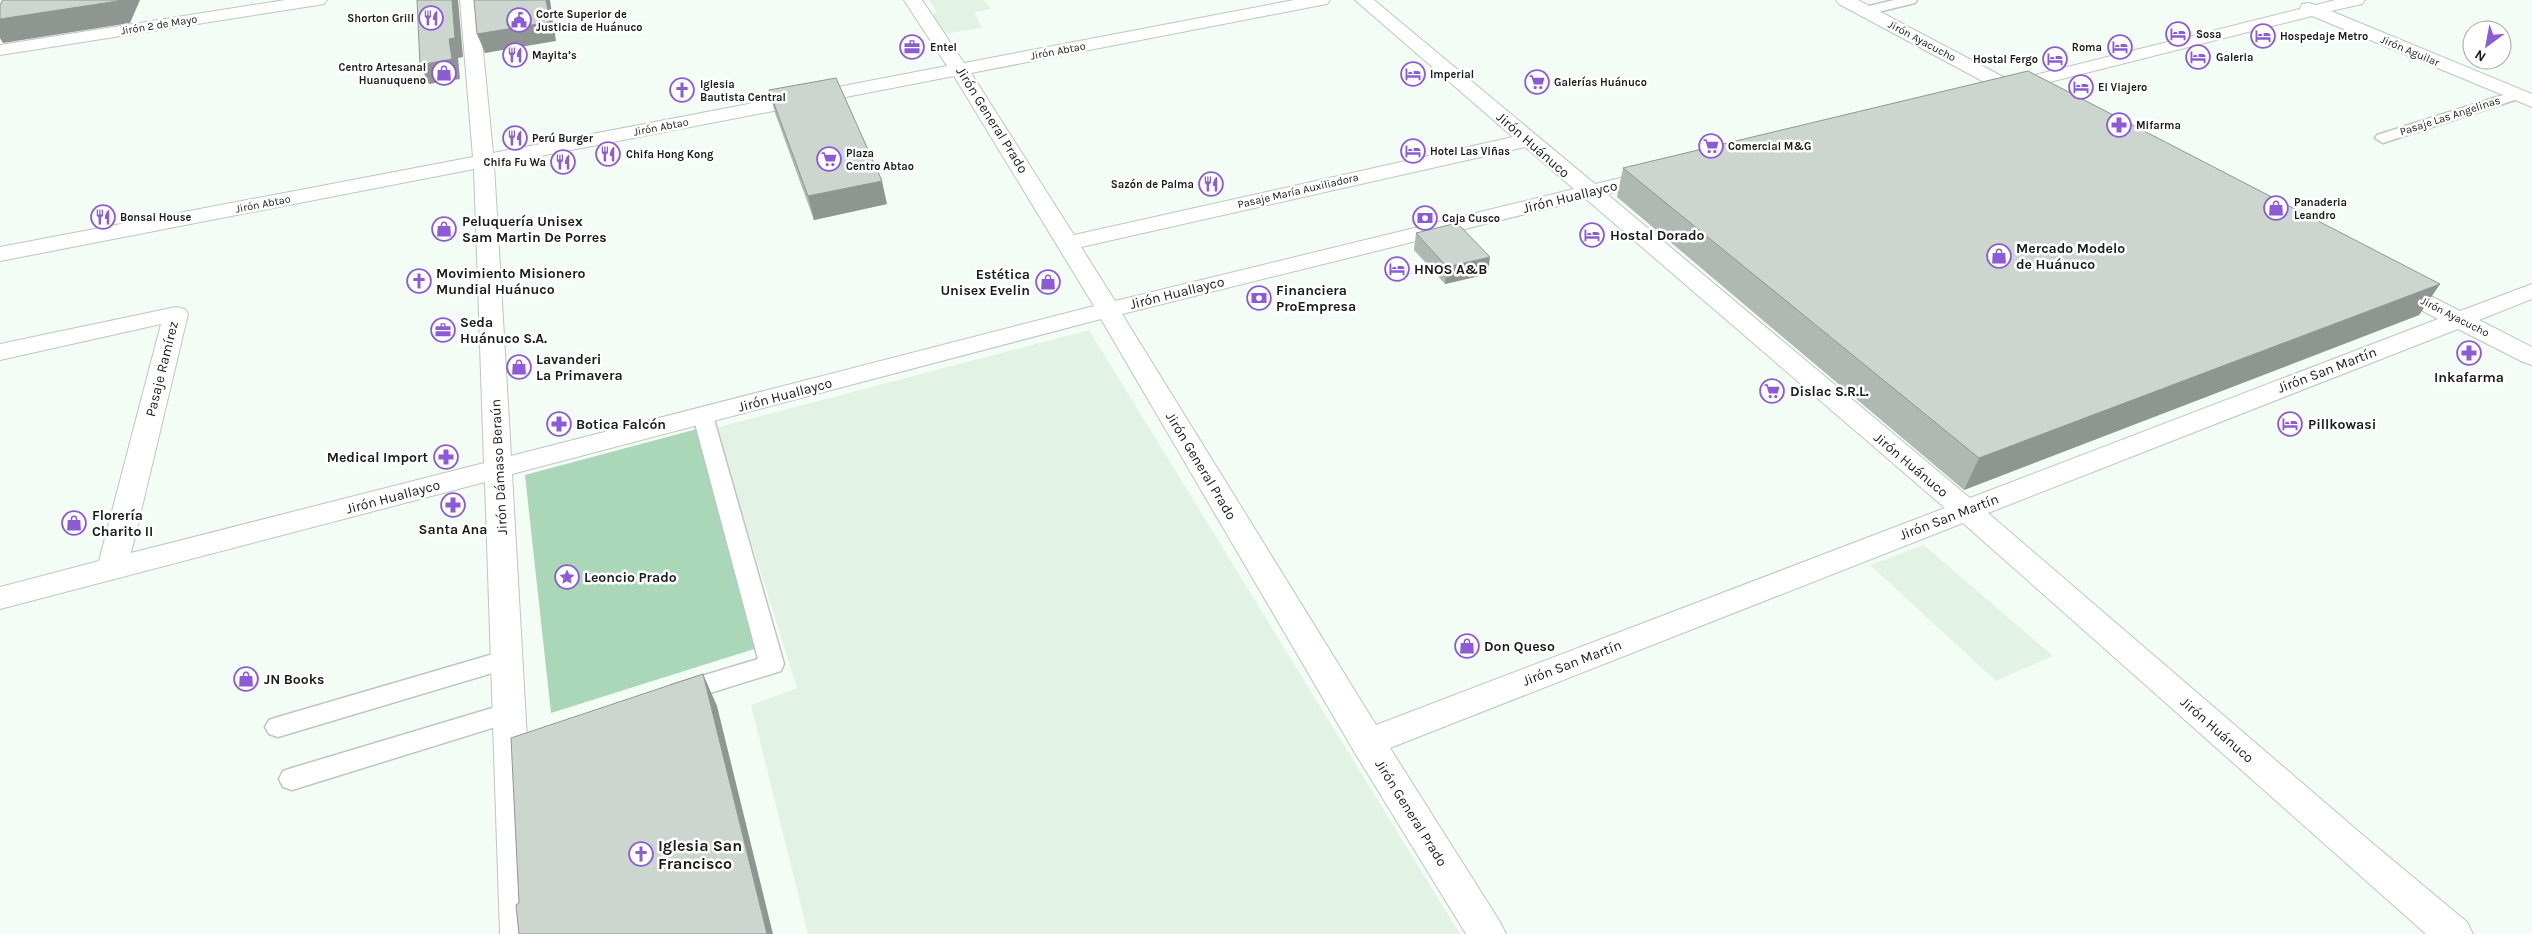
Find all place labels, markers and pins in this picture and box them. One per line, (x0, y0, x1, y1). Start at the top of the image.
restaurant icon: Shorton Grill (418, 5, 444, 31)
public building icon: Corte Superior de Justicia de Huánuco (506, 7, 532, 33)
place label: Corte Superior de Justicia de Huánuco (536, 8, 642, 34)
place label: Shorton Grill (347, 12, 414, 25)
hotel icon: Sosa (2165, 21, 2191, 47)
hotel icon: Hospedaje Metro (2250, 23, 2276, 49)
place label: Sosa (2196, 28, 2221, 41)
place label: Hospedaje Metro (2280, 30, 2368, 43)
office icon: Entel (899, 34, 925, 60)
hotel icon: Roma (2107, 34, 2133, 60)
place label: Entel (930, 41, 957, 54)
place label: Roma (2072, 41, 2102, 54)
restaurant icon: Mayita’s (502, 42, 528, 68)
hotel icon: Galeria (2185, 44, 2211, 70)
hotel icon: Hostal Fergo (2042, 46, 2068, 72)
place label: Mayita’s (532, 49, 577, 62)
place label: Galeria (2216, 51, 2253, 64)
place label: Hostal Fergo (1973, 53, 2038, 66)
shop icon: Centro Artesanal Huanuqueno (431, 60, 457, 86)
place label: Centro Artesanal Huanuqueno (338, 61, 426, 87)
hotel icon: Imperial (1400, 61, 1426, 87)
place label: Imperial (1430, 68, 1474, 81)
supermarket icon: Galerías Huánuco (1524, 69, 1550, 95)
hotel icon: El Viajero (2068, 74, 2094, 100)
place label: Galerías Huánuco (1554, 76, 1647, 89)
church icon: Iglesia Bautista Central (669, 77, 695, 103)
place label: Iglesia Bautista Central (700, 78, 786, 104)
place label: El Viajero (2098, 81, 2147, 94)
pharmacy icon: Mifarma (2106, 112, 2132, 138)
place label: Mifarma (2136, 119, 2181, 132)
restaurant icon: Perú Burger (502, 125, 528, 151)
place label: Perú Burger (532, 132, 594, 145)
supermarket icon: Comercial M&G (1698, 133, 1724, 159)
hotel icon: Hotel Las Viñas (1400, 138, 1426, 164)
place label: Comercial M&G (1728, 140, 1811, 153)
restaurant icon: Chifa Hong Kong (595, 141, 621, 167)
place label: Hotel Las Viñas (1430, 145, 1510, 158)
supermarket icon: Plaza Centro Abtao (816, 146, 842, 172)
place label: Plaza Centro Abtao (846, 147, 914, 173)
place label: Chifa Hong Kong (626, 148, 714, 161)
restaurant icon: Chifa Fu Wa (550, 149, 576, 175)
place label: Chifa Fu Wa (483, 156, 546, 169)
restaurant icon: Sazón de Palma (1198, 171, 1224, 197)
place label: Sazón de Palma (1111, 178, 1194, 191)
shop icon: Panaderia Leandro (2263, 195, 2289, 221)
place label: Panaderia Leandro (2294, 196, 2347, 222)
restaurant icon: Bonsai House (90, 204, 116, 230)
bank icon: Caja Cusco (1412, 205, 1438, 231)
place label: Bonsai House (120, 211, 192, 224)
place label: Caja Cusco (1442, 212, 1500, 225)
place label: Peluquería Unisex Sam Martin De Porres (462, 213, 607, 246)
shop icon: Peluquería Unisex Sam Martin De Porres (431, 216, 457, 242)
hotel icon: Hostal Dorado (1579, 222, 1605, 248)
place label: Hostal Dorado (1610, 227, 1705, 244)
place label: Mercado Modelo de Huánuco (2016, 240, 2125, 273)
shop icon: Mercado Modelo de Huánuco (1986, 243, 2012, 269)
hotel icon: HNOS A&B (1384, 256, 1410, 282)
place label: HNOS A&B (1414, 261, 1487, 278)
place label: Movimiento Misionero Mundial Huánuco (436, 265, 585, 298)
place label: Estética Unisex Evelin (940, 266, 1030, 299)
church icon: Movimiento Misionero Mundial Huánuco (406, 268, 432, 294)
shop icon: Estética Unisex Evelin (1035, 269, 1061, 295)
place label: Financiera ProEmpresa (1276, 282, 1356, 315)
bank icon: Financiera ProEmpresa (1246, 285, 1272, 311)
place label: Seda Huánuco S.A. (460, 314, 547, 347)
office icon: Seda Huánuco S.A. (430, 317, 456, 343)
pharmacy icon: Inkafarma (2456, 340, 2482, 366)
place label: Lavanderi La Primavera (536, 351, 623, 384)
shop icon: Lavanderi La Primavera (506, 354, 532, 380)
place label: Inkafarma (2434, 369, 2504, 386)
supermarket icon: Dislac S.R.L. (1759, 378, 1785, 404)
place label: Dislac S.R.L. (1790, 383, 1869, 400)
pharmacy icon: Botica Falcón (546, 411, 572, 437)
hotel icon: Pillkowasi (2277, 411, 2303, 437)
place label: Botica Falcón (576, 416, 666, 433)
place label: Pillkowasi (2308, 416, 2376, 433)
pharmacy icon: Medical Import (433, 444, 459, 470)
place label: Medical Import (327, 449, 428, 466)
pharmacy icon: Santa Ana (440, 492, 466, 518)
place label: Florería Charito II (92, 507, 153, 540)
shop icon: Florería Charito II (61, 510, 87, 536)
place label: Santa Ana (419, 521, 487, 538)
place icon: Leoncio Prado (554, 564, 580, 590)
place label: Leoncio Prado (584, 569, 677, 586)
shop icon: Don Queso (1454, 633, 1480, 659)
place label: Don Queso (1484, 638, 1555, 655)
shop icon: JN Books (233, 666, 259, 692)
place label: JN Books (264, 671, 324, 688)
place label: Iglesia San Francisco (658, 836, 742, 873)
church icon: Iglesia San Francisco (628, 841, 654, 867)

